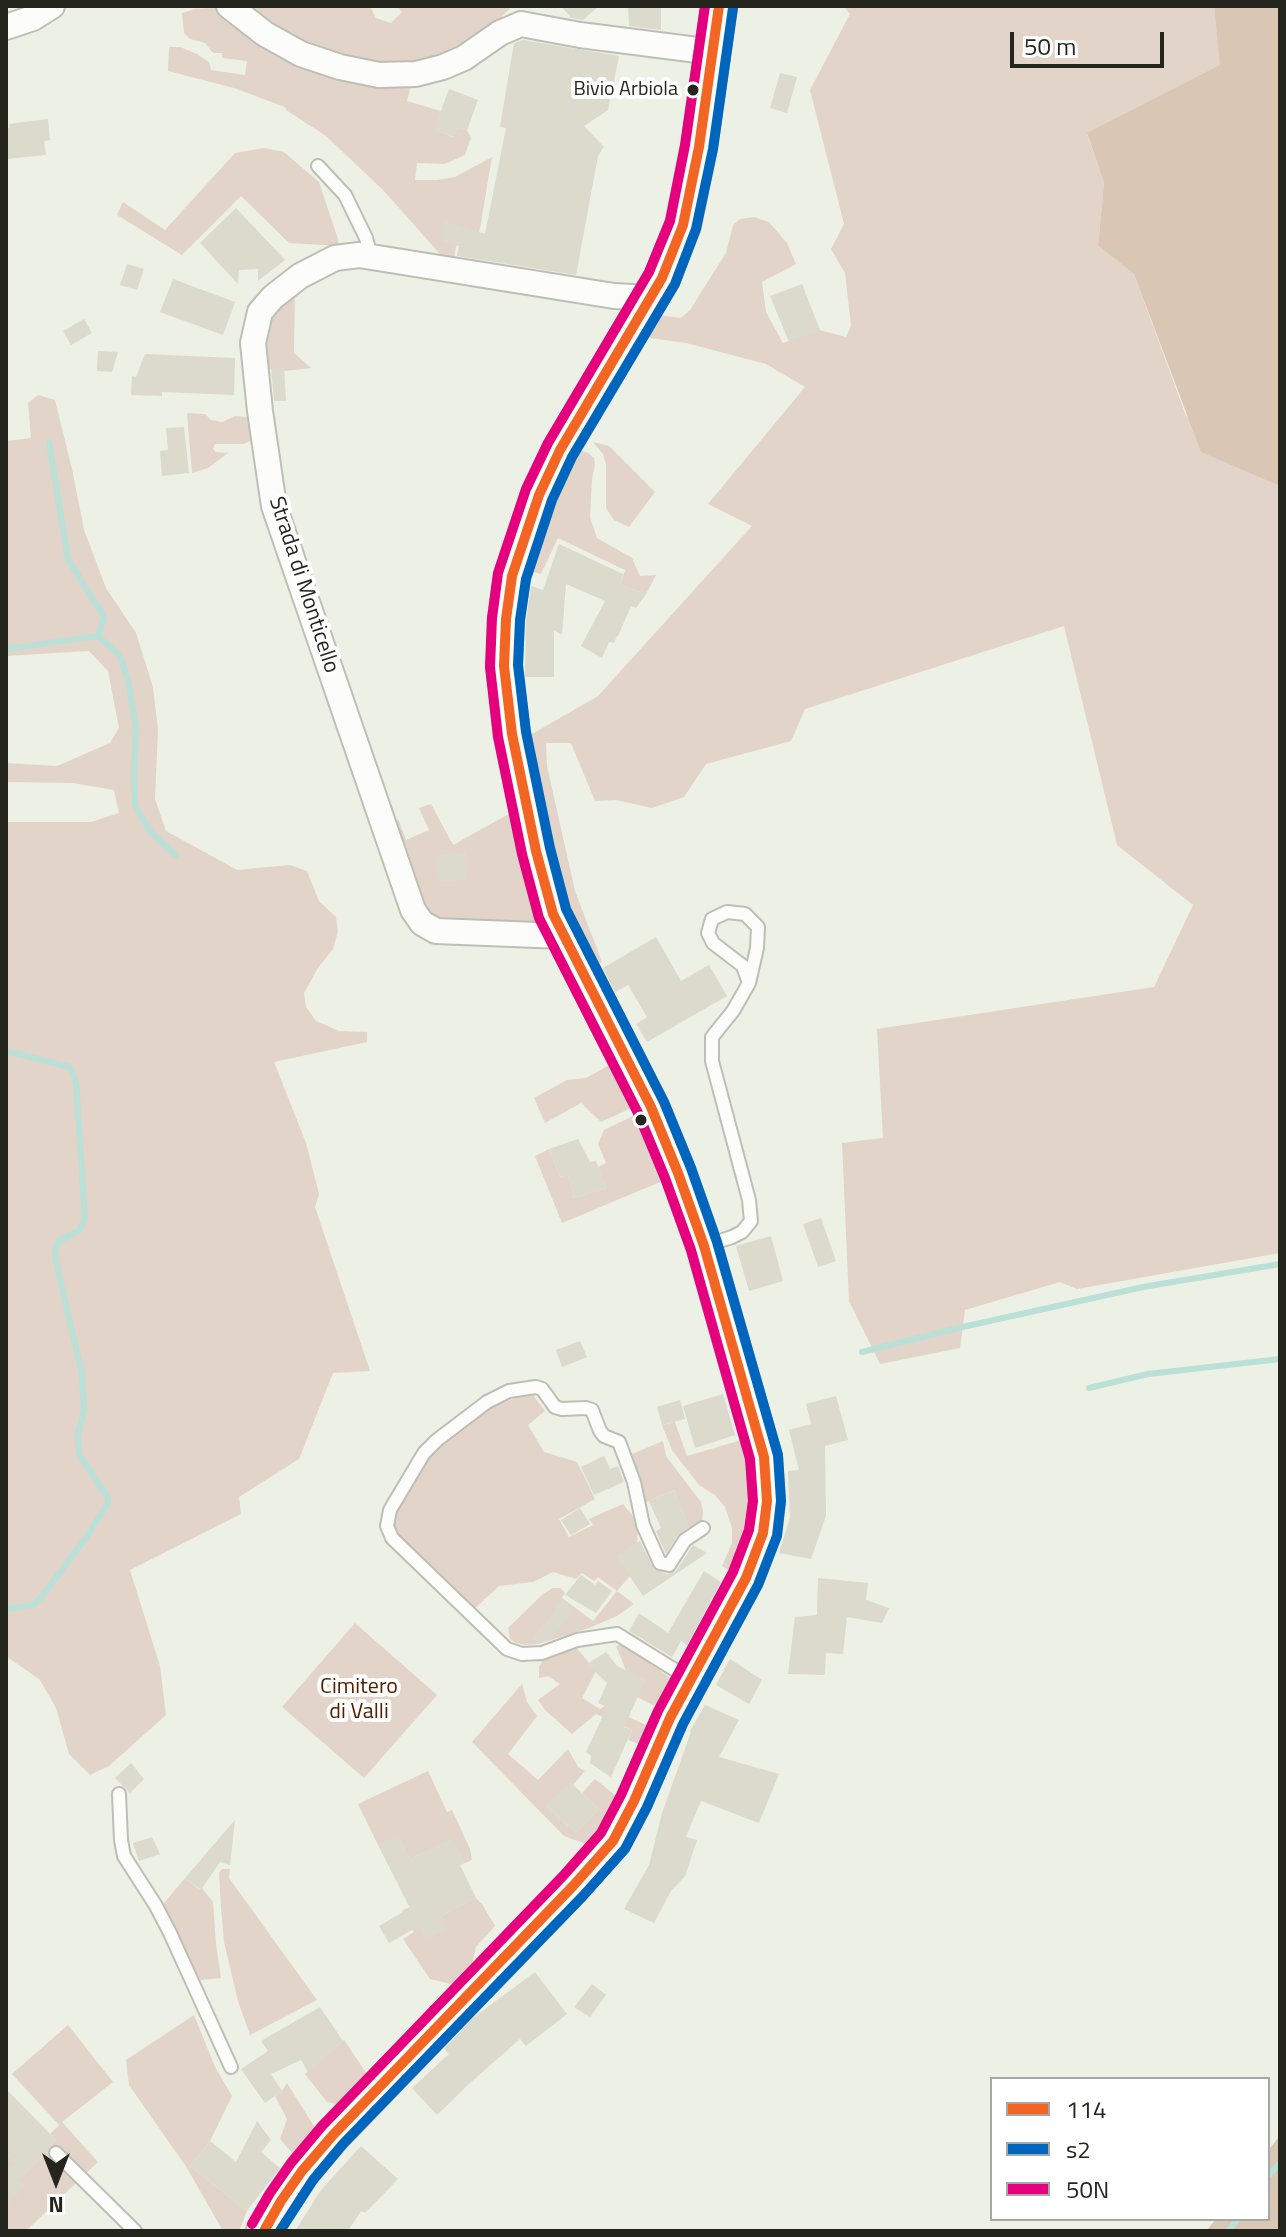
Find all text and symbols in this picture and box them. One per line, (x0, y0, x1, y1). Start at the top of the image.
scale bar (1014, 16, 1168, 66)
text: 50 m (1024, 28, 1076, 64)
place label: Bivio Arbiola (573, 78, 678, 102)
marker: Bivio Arbiola (685, 82, 701, 98)
street label: Strada di Monticello (262, 494, 344, 676)
unlabelled marker (633, 1112, 649, 1128)
park label: Cimitero di Valli (320, 1675, 398, 1726)
legend (990, 2077, 1270, 2221)
text: 114 (1066, 2091, 1106, 2127)
text: s2 (1066, 2131, 1091, 2167)
north arrow (16, 2141, 96, 2221)
text: 50N (1066, 2171, 1109, 2207)
text: N (48, 2188, 64, 2222)

